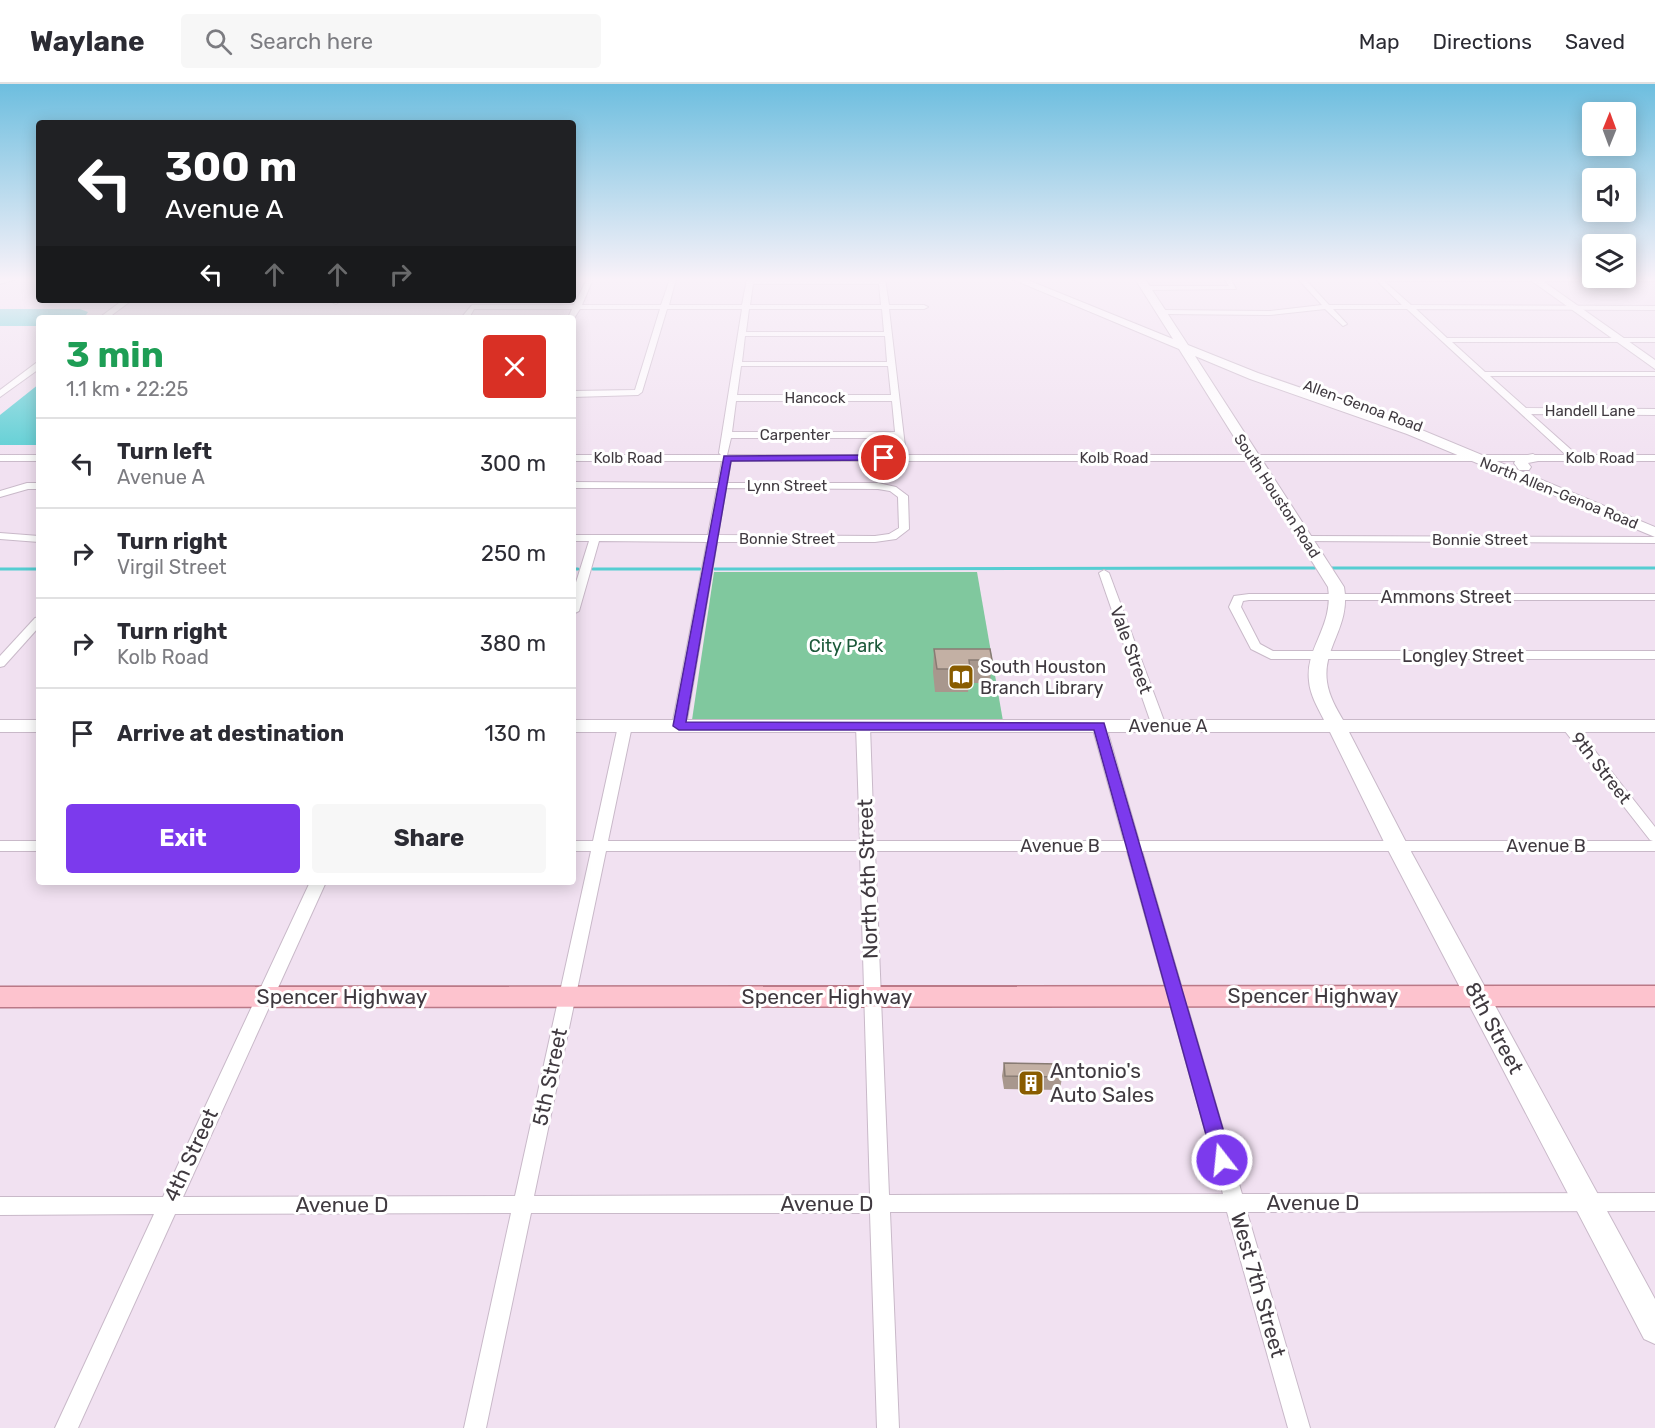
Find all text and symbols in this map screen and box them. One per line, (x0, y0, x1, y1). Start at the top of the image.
search box (181, 14, 601, 68)
text: Waylane (30, 25, 145, 58)
icon: search (202, 25, 235, 58)
text: Search here (250, 28, 373, 55)
text: Map (1359, 29, 1400, 54)
text: Directions (1433, 29, 1532, 54)
text: Saved (1565, 29, 1625, 54)
north arrow (1582, 102, 1636, 156)
map controls (1582, 102, 1636, 288)
text: 300 m (165, 142, 297, 192)
icon: left (66, 144, 144, 222)
button: sound (1582, 168, 1636, 222)
text: Avenue A (165, 193, 284, 225)
button: layers (1582, 234, 1636, 288)
icon: left (195, 258, 228, 291)
icon: ahead (258, 258, 291, 291)
icon: ahead (321, 258, 354, 291)
icon: right (384, 258, 417, 291)
text: 3 min (66, 333, 164, 376)
button: close (483, 335, 546, 398)
street label: Allen-Genoa Road (1301, 376, 1425, 436)
text: 1.1 km · 22:25 (66, 377, 188, 401)
street label: Hancock (785, 389, 846, 407)
street label: Handell Lane (1545, 402, 1635, 420)
street label: Carpenter (760, 426, 830, 444)
street label: South Houston Road (1230, 431, 1324, 561)
pin (858, 432, 909, 483)
text: Turn left (117, 438, 212, 465)
icon: arrive (867, 441, 900, 474)
icon: left (66, 447, 99, 480)
street label: Kolb Road (594, 449, 662, 467)
street label: Kolb Road (1080, 449, 1148, 467)
street label: Kolb Road (1566, 449, 1634, 467)
text: 300 m (480, 450, 546, 477)
street label: North Allen-Genoa Road (1477, 453, 1641, 533)
text: Avenue A (117, 465, 205, 489)
street label: Lynn Street (747, 477, 827, 495)
text: Turn right (117, 528, 227, 555)
street label: Bonnie Street (739, 530, 835, 548)
street label: Bonnie Street (1432, 531, 1528, 549)
icon: right (66, 537, 99, 570)
text: 250 m (481, 540, 546, 567)
text: Virgil Street (117, 555, 227, 579)
street label: Ammons Street (1381, 586, 1511, 608)
street label: Vale Street (1105, 603, 1157, 697)
text: Turn right (117, 618, 227, 645)
icon: right (66, 627, 99, 660)
text: 380 m (480, 630, 546, 657)
park label: City Park (809, 635, 884, 657)
text: Kolb Road (117, 645, 209, 669)
street label: Longley Street (1402, 645, 1524, 667)
place label: South Houston Branch Library (980, 656, 1106, 699)
library icon: South Houston Branch Library (946, 662, 976, 692)
street label: Avenue A (1128, 715, 1208, 737)
icon: arrive (66, 717, 99, 750)
text: Arrive at destination (117, 720, 344, 747)
text: 130 m (484, 720, 546, 747)
street label: 9th Street (1566, 728, 1636, 808)
street label: North 6th Street (852, 798, 883, 960)
button: Exit (66, 804, 300, 873)
button: Share (312, 804, 546, 873)
street label: Avenue B (1020, 835, 1100, 857)
street label: Avenue B (1506, 835, 1586, 857)
street label: 8th Street (1460, 978, 1529, 1078)
street label: Spencer Highway (1228, 983, 1399, 1008)
street label: Spencer Highway (257, 984, 428, 1009)
street label: Spencer Highway (742, 984, 913, 1009)
street label: 5th Street (527, 1026, 572, 1128)
place label: Antonio's Auto Sales (1050, 1058, 1154, 1107)
building icon: Antonio's Auto Sales (1016, 1068, 1046, 1098)
street label: 4th Street (158, 1104, 223, 1205)
position arrow (1190, 1128, 1254, 1192)
street label: Avenue D (1266, 1190, 1360, 1215)
street label: Avenue D (780, 1191, 874, 1216)
street label: Avenue D (295, 1192, 389, 1217)
street label: West 7th Street (1226, 1209, 1291, 1360)

